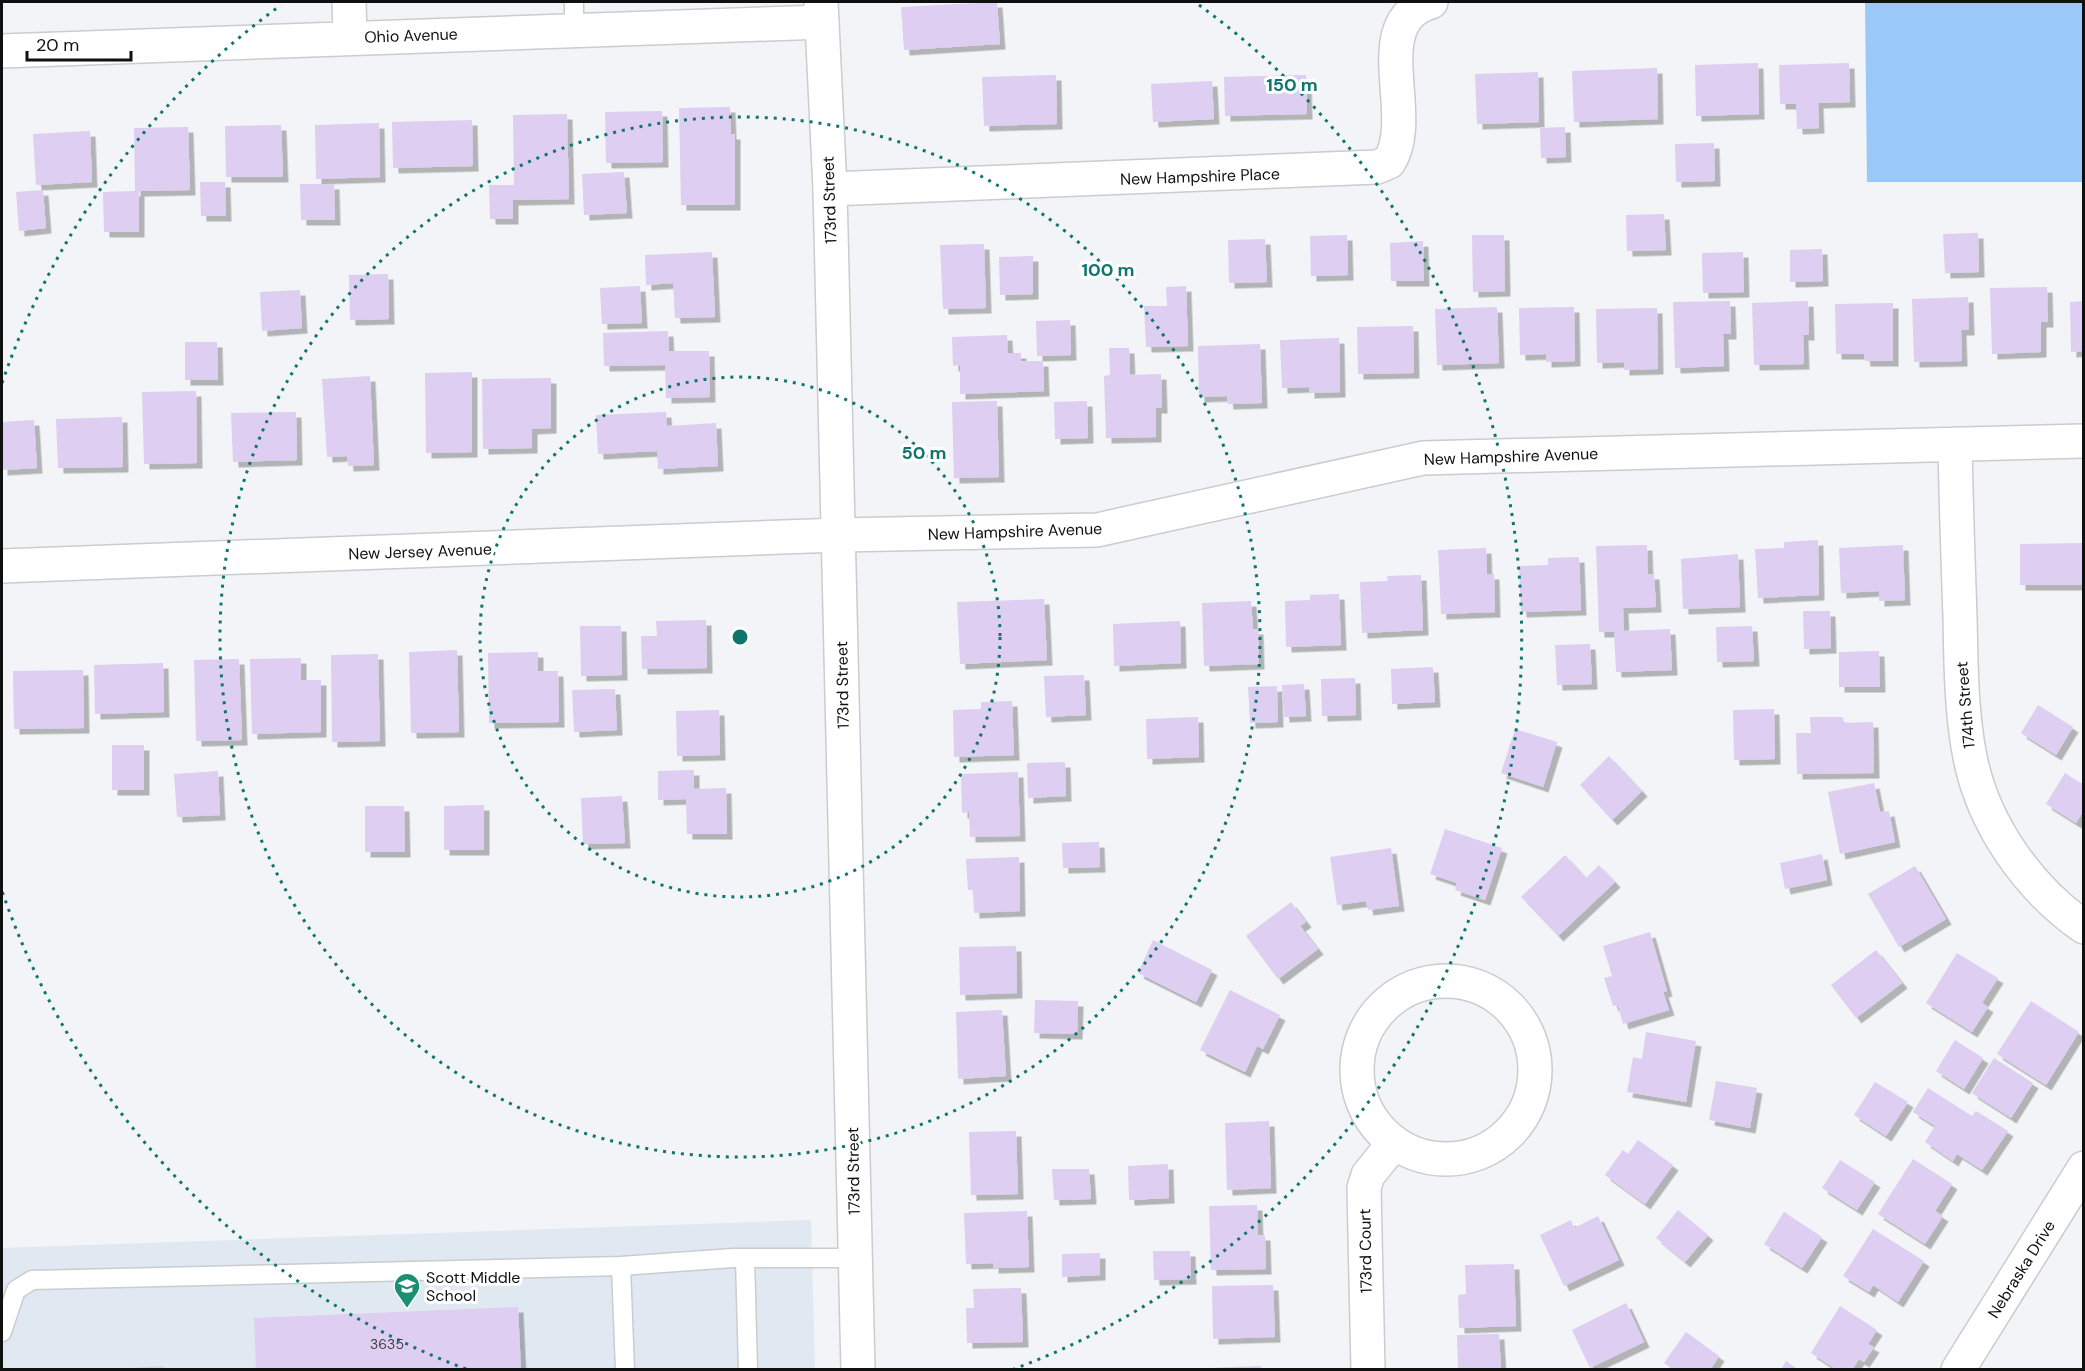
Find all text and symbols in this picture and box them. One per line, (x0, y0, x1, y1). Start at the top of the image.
street label: Ohio Avenue (364, 23, 458, 48)
scale bar (27, 24, 130, 62)
text: 20 m (36, 33, 79, 57)
text: 150 m (1266, 73, 1318, 97)
street label: 173rd Street (817, 156, 842, 244)
street label: New Hampshire Place (1120, 163, 1280, 190)
text: 100 m (1081, 258, 1135, 282)
text: 50 m (901, 441, 947, 465)
street label: New Hampshire Avenue (1423, 443, 1599, 470)
street label: New Hampshire Avenue (927, 518, 1103, 545)
street label: New Jersey Avenue (348, 538, 492, 564)
centre of rings (730, 627, 750, 647)
street label: 173rd Street (831, 641, 854, 729)
street label: 174th Street (1951, 661, 1980, 749)
street label: 173rd Street (842, 1127, 865, 1215)
street label: 173rd Court (1354, 1208, 1377, 1294)
street label: Nebraska Drive (1983, 1216, 2060, 1322)
place label: Scott Middle School (426, 1267, 520, 1306)
school or university icon: Scott Middle School (392, 1271, 422, 1309)
house number: 3635 (370, 1335, 404, 1353)

